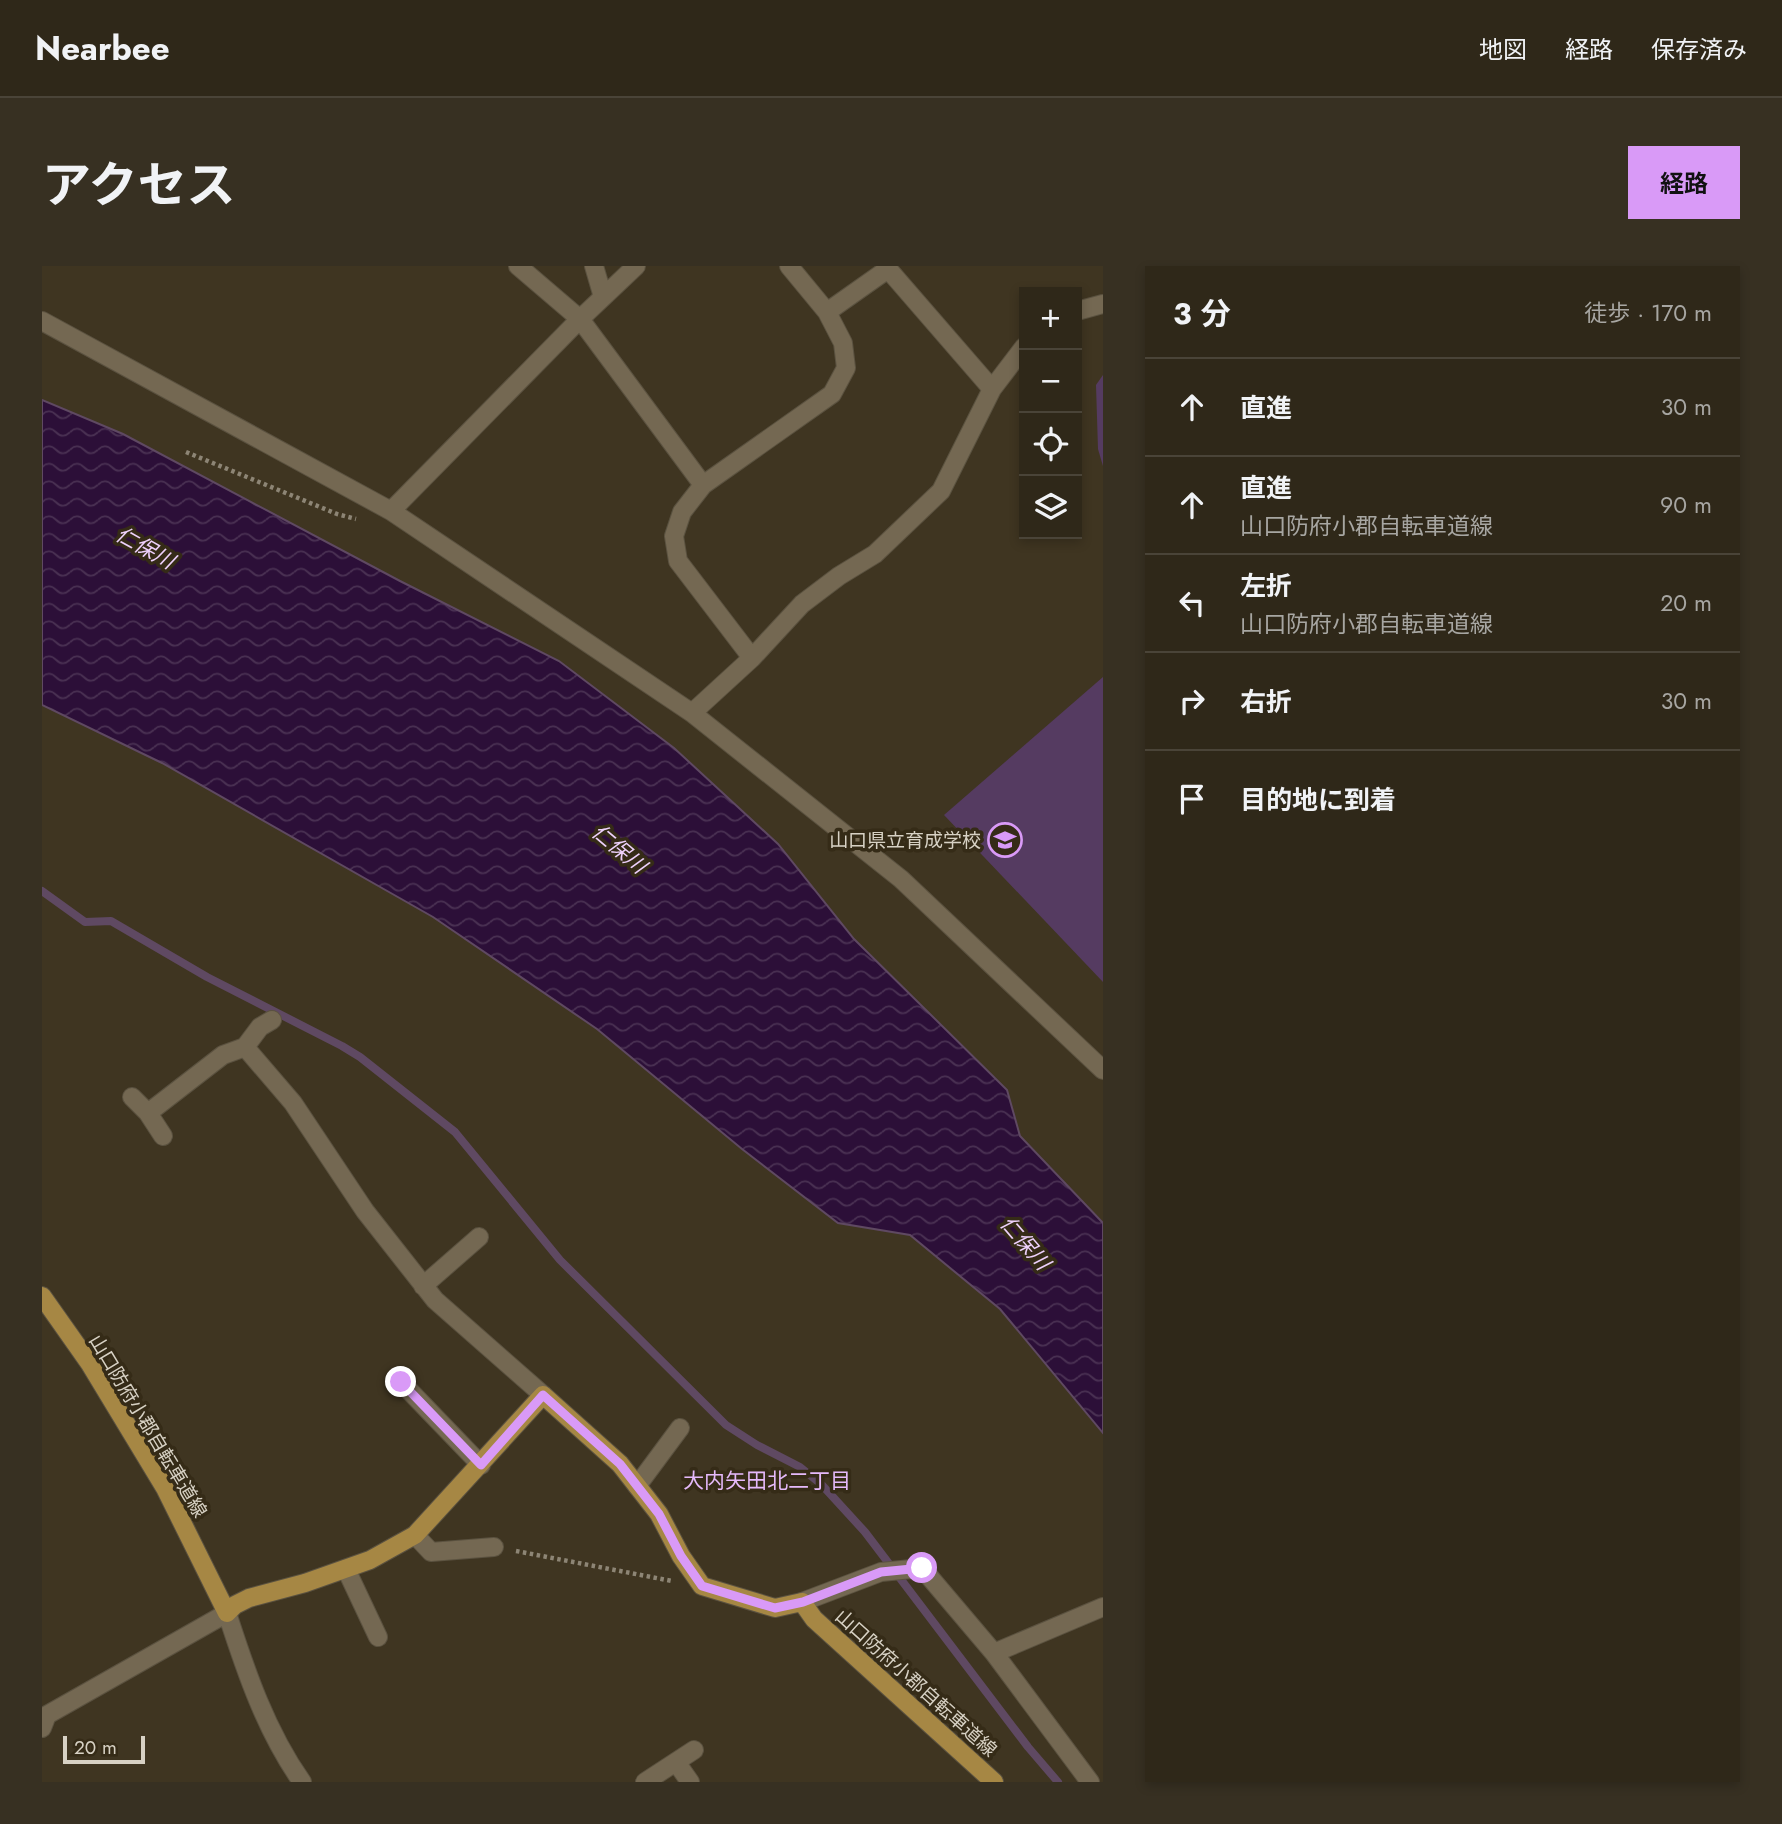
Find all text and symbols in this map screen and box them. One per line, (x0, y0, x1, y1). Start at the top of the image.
text: Nearbee (35, 25, 170, 72)
text: 地図 (1479, 32, 1527, 67)
text: 経路 (1565, 32, 1613, 67)
text: 保存済み (1651, 32, 1747, 67)
button: 経路 (1628, 146, 1740, 219)
text: アクセス (42, 150, 236, 220)
map controls (1019, 287, 1082, 539)
button: + (1019, 287, 1082, 350)
text: 3 分 (1173, 292, 1231, 335)
text: 徒歩 · 170 m (1584, 296, 1712, 330)
button: − (1019, 350, 1082, 413)
icon: ahead (1173, 388, 1211, 426)
text: 直進 (1240, 389, 1292, 427)
text: 30 m (1661, 390, 1712, 424)
button: locate (1019, 413, 1082, 476)
text: 直進 (1240, 469, 1292, 507)
button: layers (1019, 476, 1082, 539)
icon: ahead (1173, 486, 1211, 524)
text: 90 m (1660, 488, 1712, 522)
text: 山口防府小郡自転車道線 (1240, 509, 1493, 543)
water label: 仁保川 (110, 520, 182, 577)
text: 左折 (1240, 567, 1292, 605)
icon: left (1173, 584, 1211, 622)
text: 20 m (1660, 586, 1712, 620)
text: 山口防府小郡自転車道線 (1240, 607, 1493, 641)
icon: right (1173, 682, 1211, 720)
text: 右折 (1240, 683, 1292, 721)
text: 30 m (1661, 684, 1712, 718)
icon: arrive (1173, 780, 1211, 818)
text: 目的地に到着 (1240, 781, 1396, 819)
water label: 仁保川 (585, 817, 654, 882)
school or university icon: 山口県立育成学校 (986, 821, 1024, 859)
place label: 山口県立育成学校 (829, 827, 981, 854)
water label: 仁保川 (993, 1209, 1058, 1278)
street label: 山口防府小郡自転車道線 (83, 1329, 213, 1523)
route end (385, 1366, 416, 1397)
district label: 大内矢田北二丁目 (683, 1466, 851, 1496)
route start (906, 1552, 937, 1583)
street label: 山口防府小郡自転車道線 (829, 1603, 1003, 1763)
scale bar (63, 1733, 145, 1765)
text: 20 m (74, 1734, 117, 1761)

